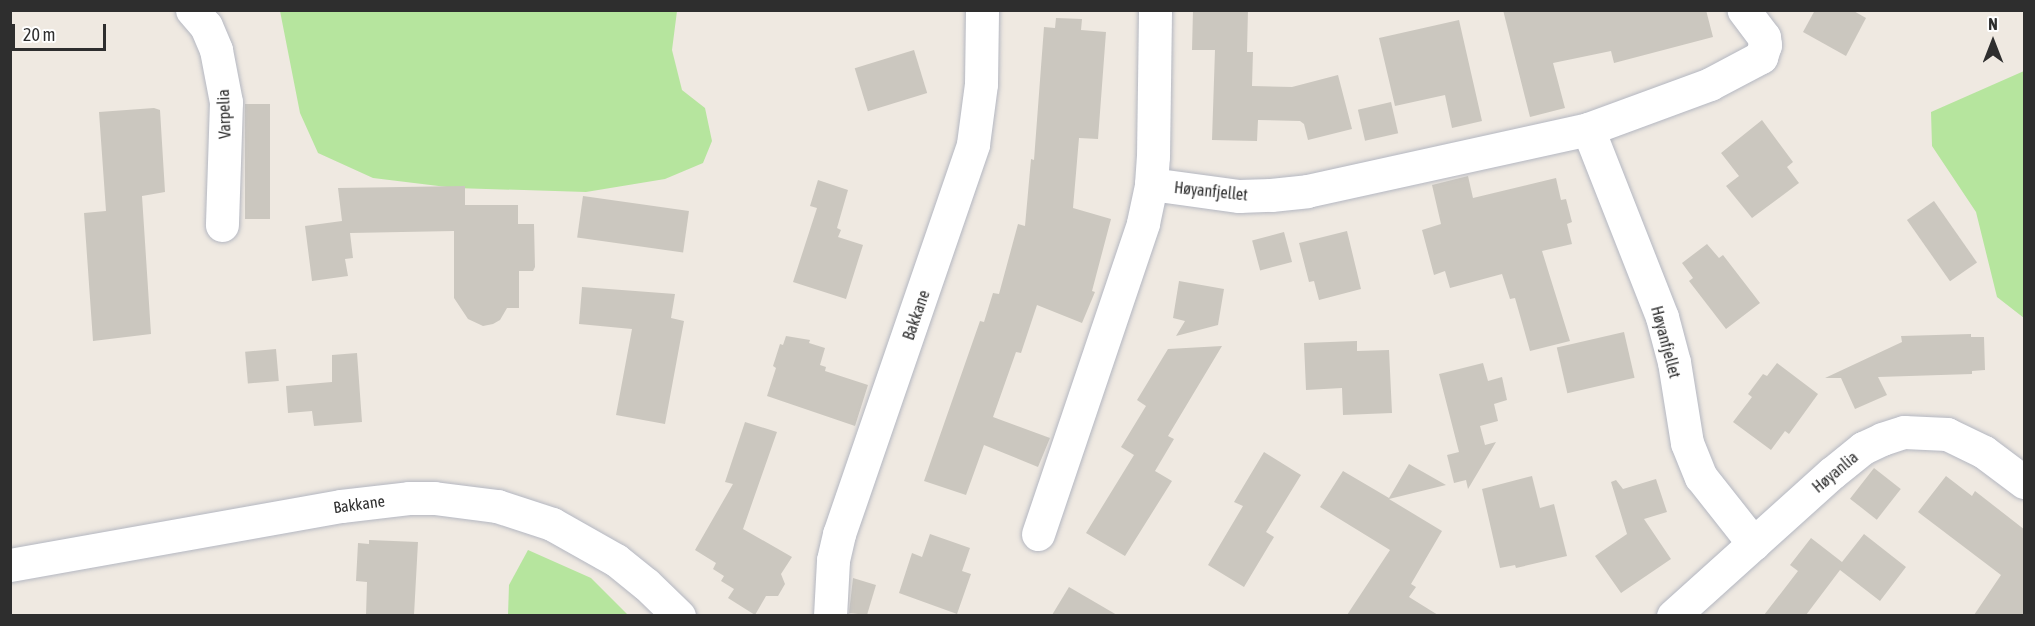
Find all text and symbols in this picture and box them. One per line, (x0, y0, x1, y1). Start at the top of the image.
scale bar (15, 12, 110, 50)
north arrow (1963, 12, 2023, 72)
text: N (1988, 15, 1998, 33)
text: 20 m (23, 24, 55, 45)
street label: Varpelia (214, 89, 234, 139)
street label: Høyanfjellet (1173, 178, 1249, 204)
street label: Bakkane (899, 287, 933, 343)
street label: Høyanfjellet (1647, 304, 1685, 380)
street label: Høyanlia (1808, 447, 1862, 497)
street label: Bakkane (332, 491, 386, 517)

